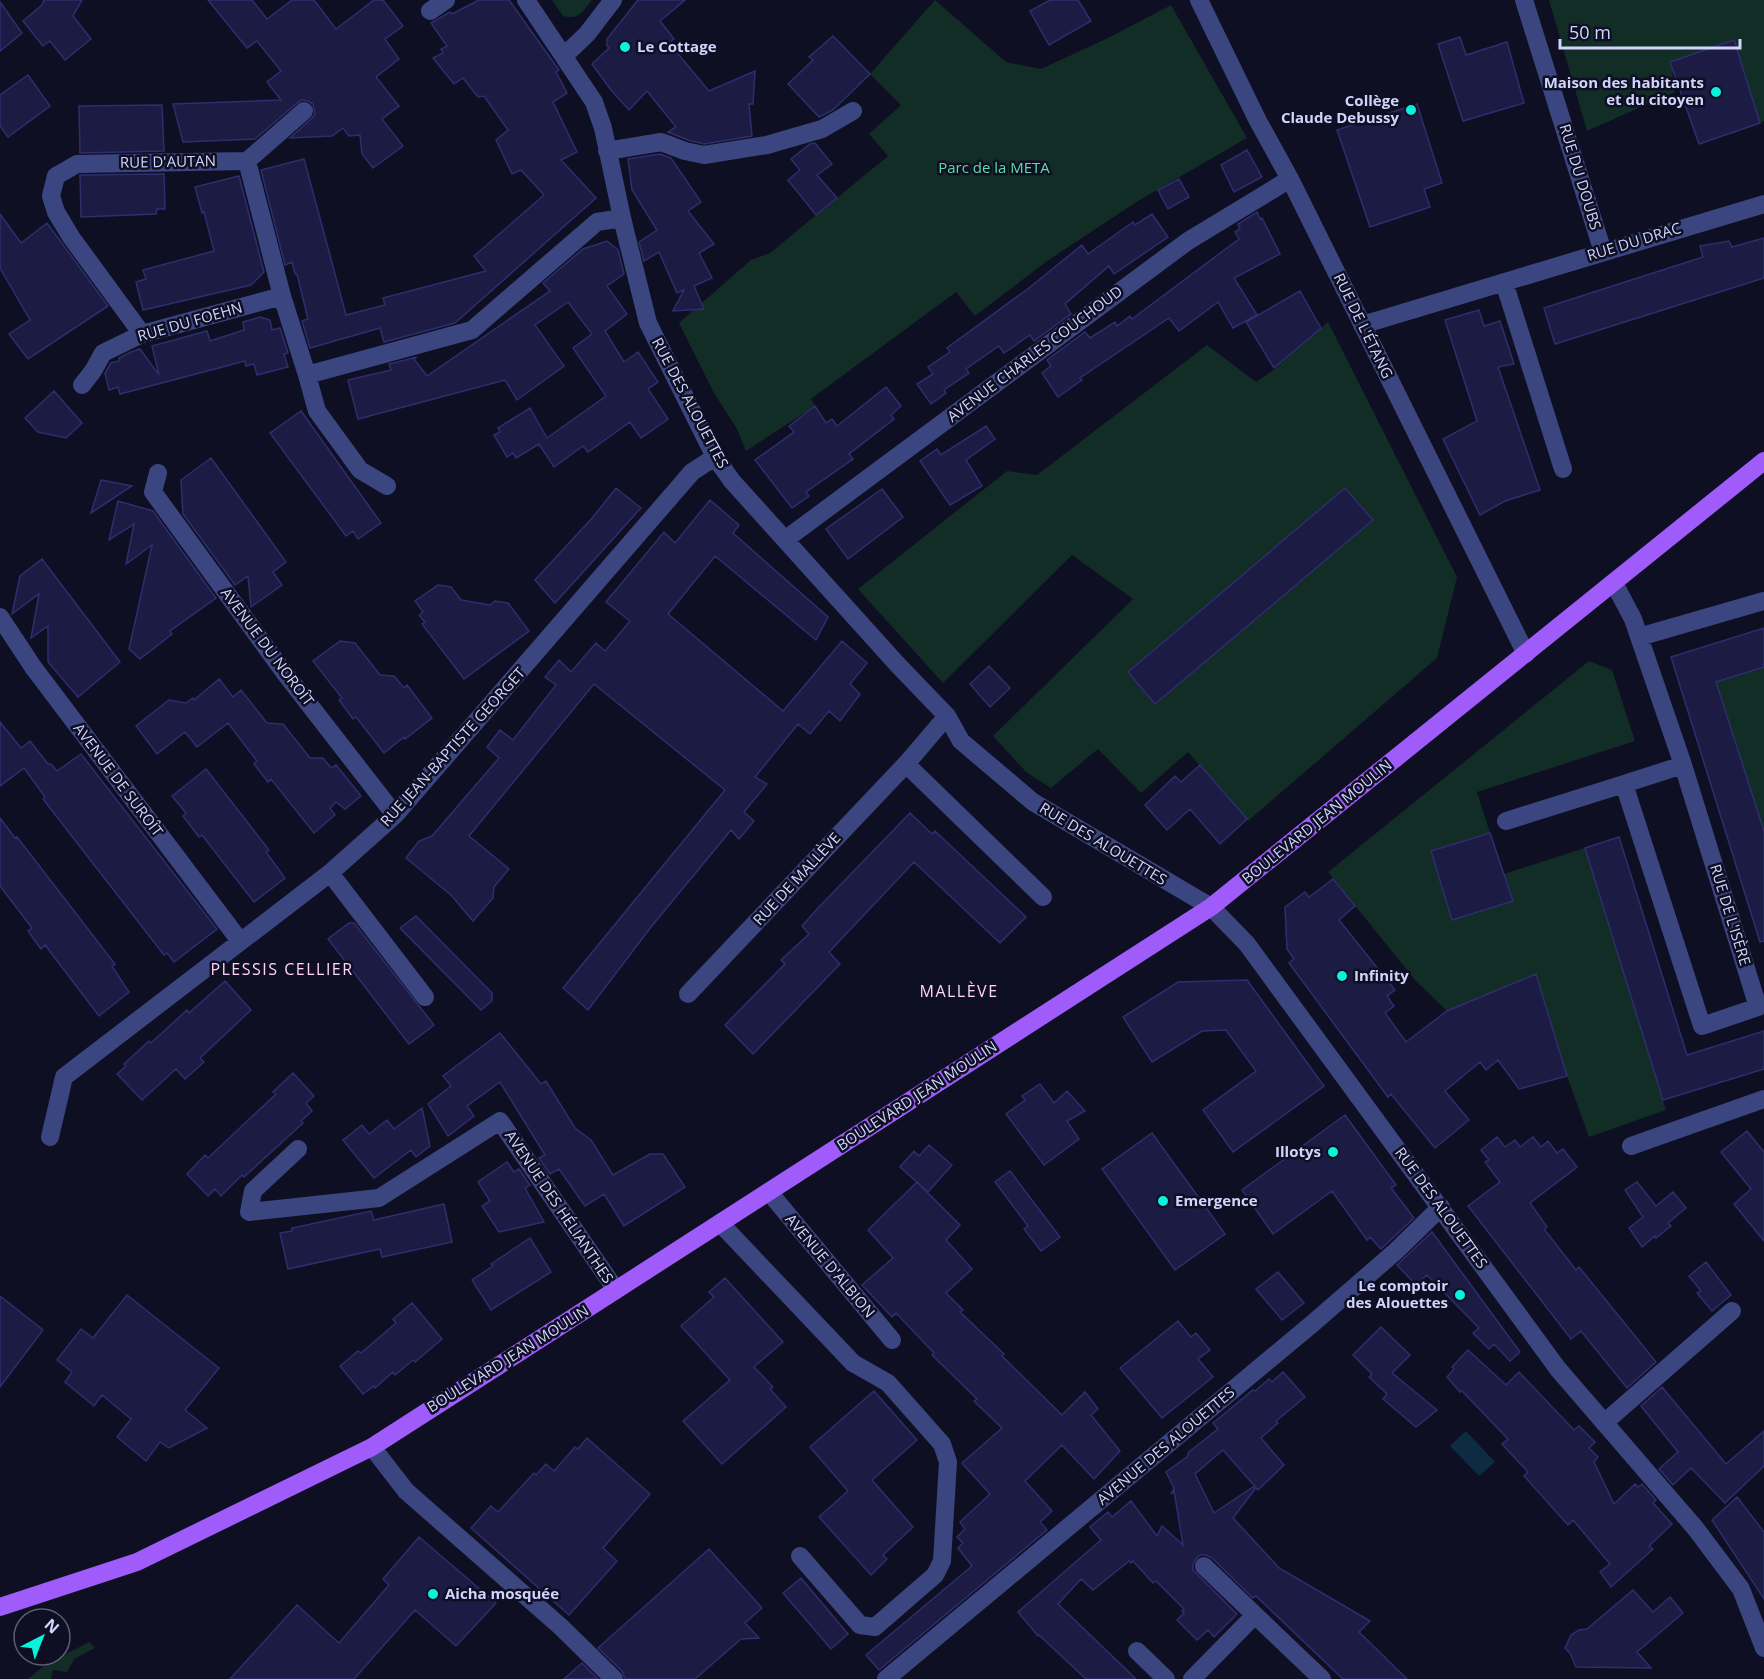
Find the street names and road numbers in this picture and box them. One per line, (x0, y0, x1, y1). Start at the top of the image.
street label: RUE DU DOUBS (1555, 121, 1607, 232)
street label: RUE D'AUTAN (120, 150, 216, 172)
street label: RUE DU DRAC (1584, 217, 1683, 265)
street label: RUE DE L'ÉTANG (1330, 270, 1398, 382)
street label: AVENUE CHARLES COUCHOUD (943, 281, 1126, 426)
street label: RUE DU FOEHN (135, 297, 245, 346)
street label: RUE DES ALOUETTES (648, 334, 734, 471)
street label: AVENUE DU NOROÎT (217, 583, 319, 710)
street label: RUE JEAN-BAPTISTE GEORGET (375, 662, 530, 830)
street label: AVENUE DE SUROÎT (70, 719, 168, 841)
street label: BOULEVARD JEAN MOULIN (1237, 754, 1395, 888)
street label: RUE DES ALOUETTES (1036, 797, 1171, 889)
street label: RUE DE MALLÈVE (748, 828, 844, 929)
street label: RUE DE L'ISÈRE (1706, 862, 1756, 968)
street label: BOULEVARD JEAN MOULIN (832, 1036, 1000, 1155)
street label: AVENUE DES HÉLIANTHES (501, 1126, 619, 1287)
street label: RUE DES ALOUETTES (1391, 1143, 1493, 1272)
street label: AVENUE D'ALBION (781, 1209, 880, 1321)
street label: BOULEVARD JEAN MOULIN (423, 1300, 592, 1416)
street label: AVENUE DES ALOUETTES (1092, 1382, 1238, 1509)

